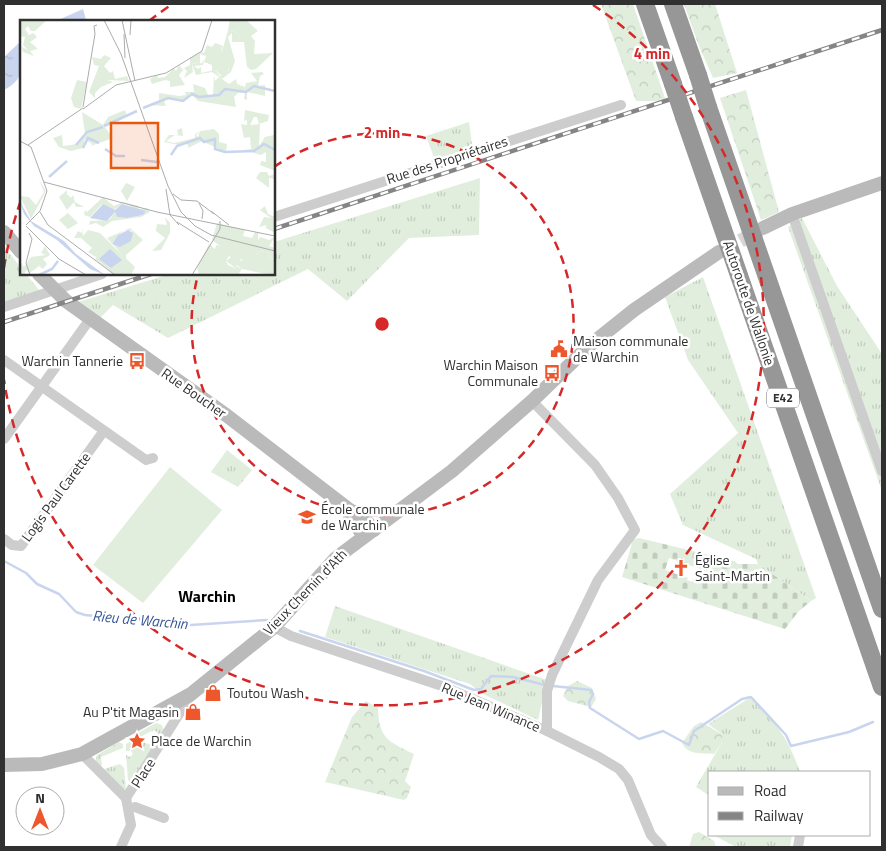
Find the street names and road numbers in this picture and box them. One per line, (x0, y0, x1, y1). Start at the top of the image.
street label: Rue des Propriétaires (384, 130, 510, 189)
street label: Autoroute de Wallonie (718, 238, 781, 368)
street label: Rue Boucher (157, 362, 231, 423)
road number: E42 (767, 388, 799, 408)
street label: Logis Paul Carette (16, 448, 95, 546)
street label: Vieux Chemin d'Ath (258, 544, 351, 640)
street label: Rue Jean Winance (439, 676, 544, 737)
street label: Place (125, 754, 160, 792)

